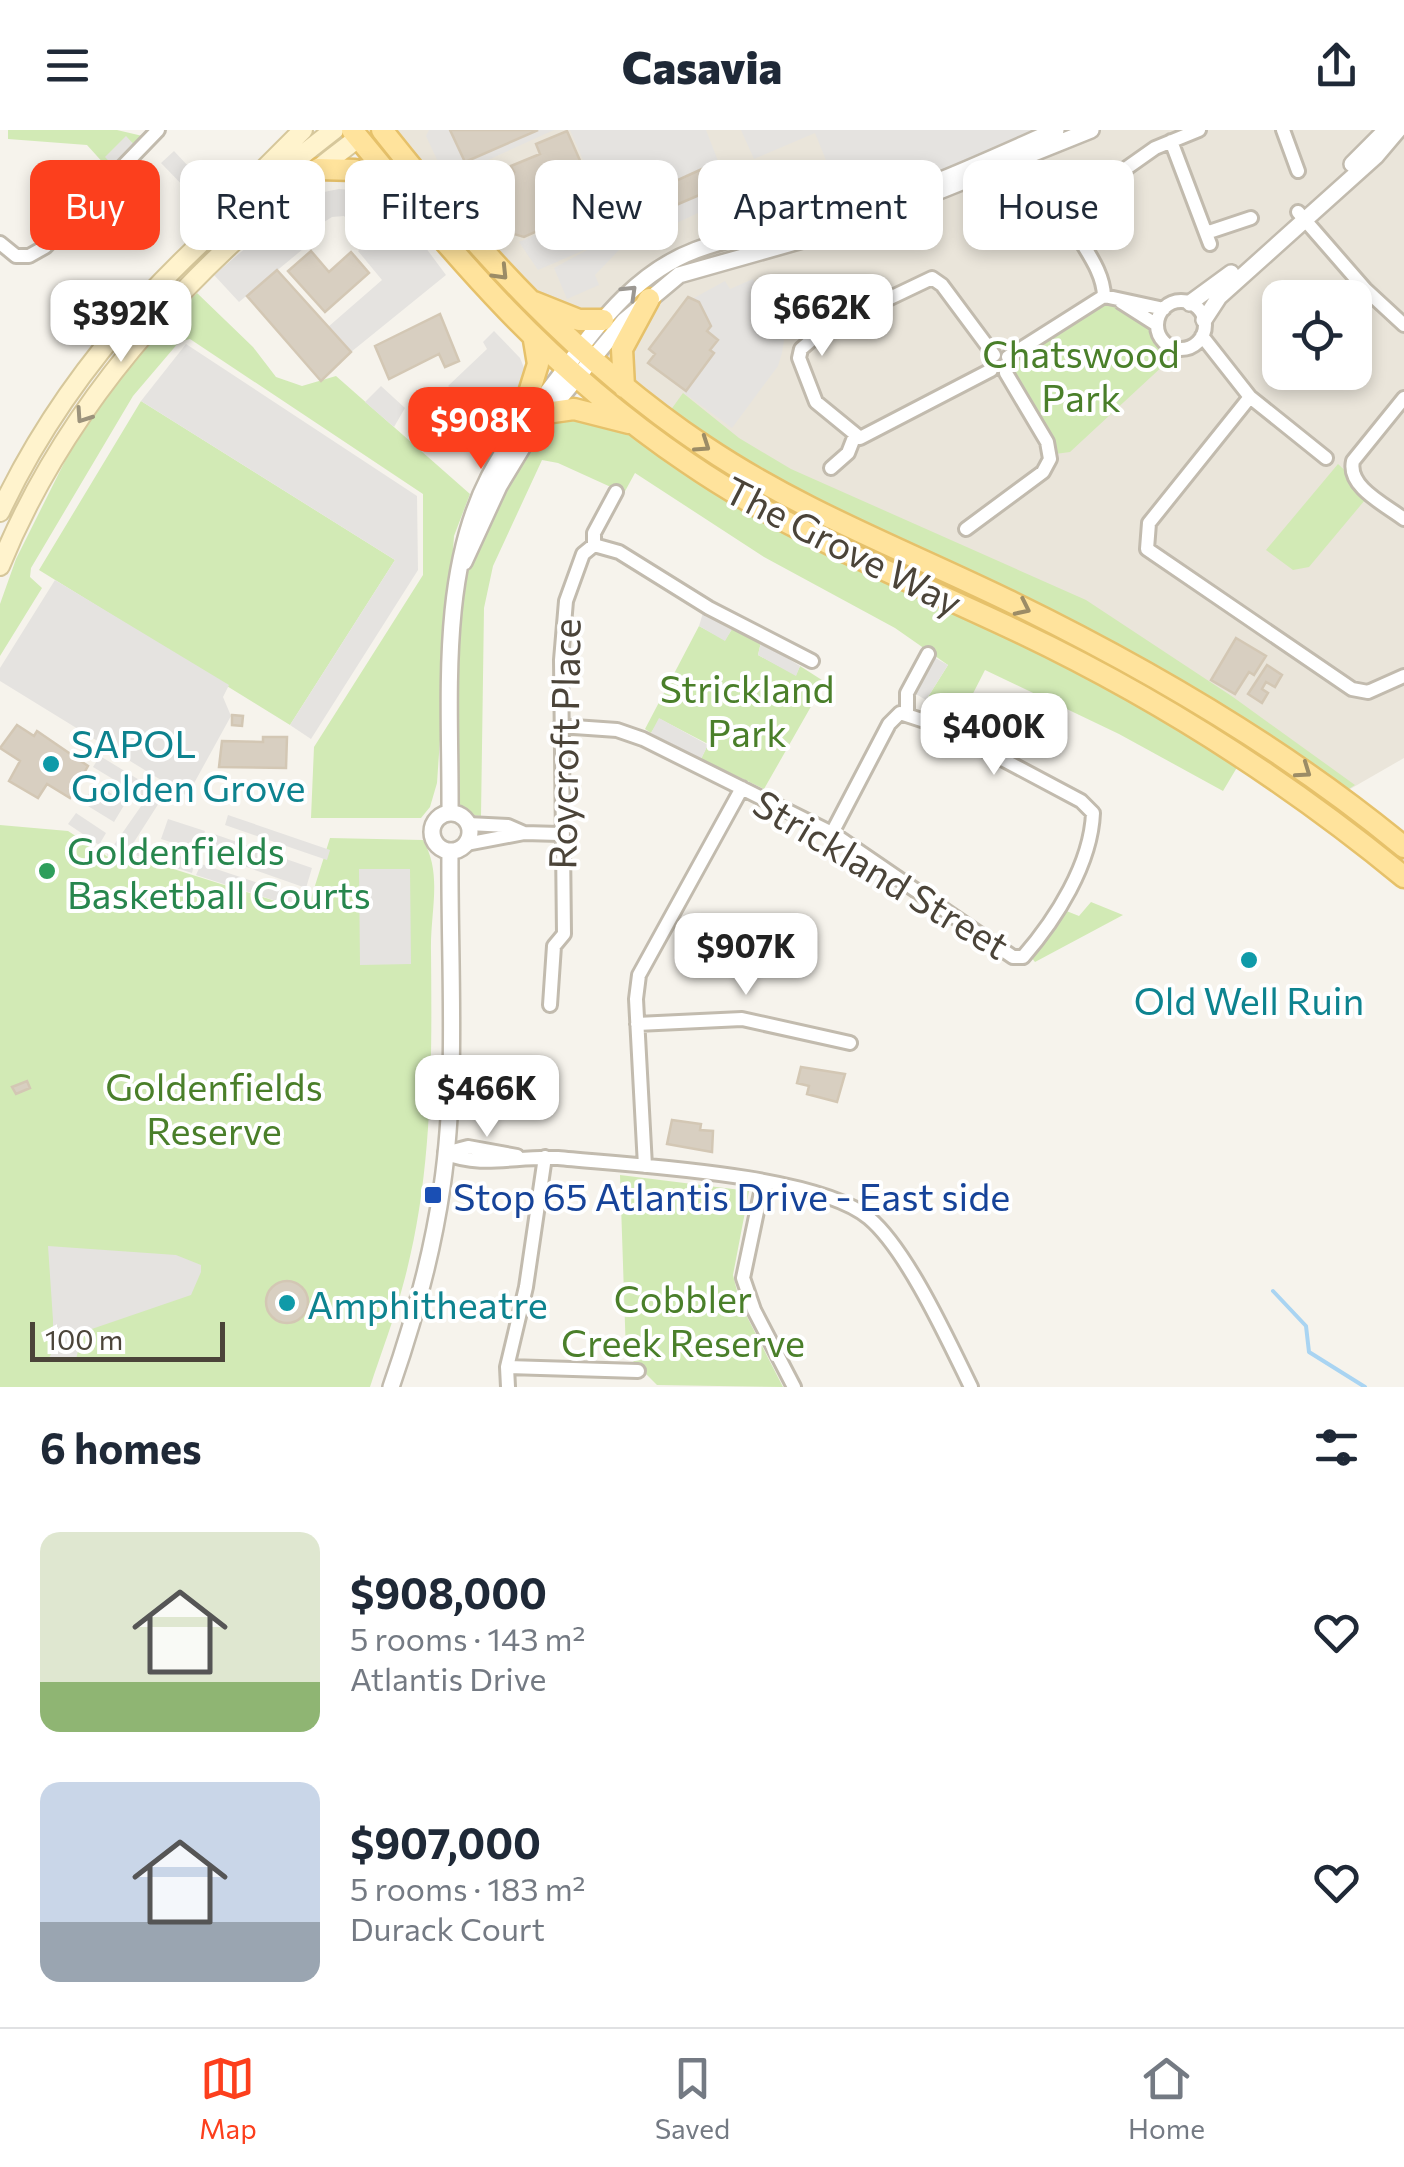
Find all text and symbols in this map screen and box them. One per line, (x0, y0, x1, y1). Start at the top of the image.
icon: menu (40, 38, 95, 93)
text: Casavia (622, 38, 782, 93)
icon: share (1309, 38, 1364, 93)
chip: Buy (30, 160, 160, 250)
chip: Rent (180, 160, 325, 250)
chip: Filters (345, 160, 515, 250)
chip: New (535, 160, 678, 250)
chip: Apartment (698, 160, 943, 250)
chip: House (963, 160, 1134, 250)
one-way arrow (489, 262, 507, 280)
pin: $662K (752, 274, 892, 359)
pin: $392K (51, 280, 191, 365)
map controls (1262, 280, 1372, 390)
button: locate (1262, 280, 1372, 390)
one-way arrow (619, 286, 637, 304)
text: $662K (773, 286, 871, 326)
text: $392K (72, 292, 170, 332)
park label: Chatswood Park (982, 329, 1180, 420)
pin: $908K (411, 387, 551, 472)
text: $908K (430, 399, 532, 439)
one-way arrow (76, 405, 95, 423)
one-way arrow (693, 432, 711, 451)
street label: The Grove Way (718, 465, 970, 625)
one-way arrow (1013, 596, 1031, 615)
street label: Roycroft Place (537, 618, 589, 870)
park label: Strickland Park (659, 664, 835, 755)
pin: $400K (924, 693, 1064, 778)
text: $400K (943, 705, 1045, 745)
place label: SAPOL Golden Grove (71, 719, 306, 810)
marker: SAPOL Golden Grove (40, 753, 62, 775)
one-way arrow (1293, 759, 1311, 777)
street label: Strickland Street (746, 778, 1018, 968)
place label: Goldenfields Basketball Courts (67, 826, 371, 917)
marker: Goldenfields Basketball Courts (36, 860, 58, 882)
pin: $907K (676, 913, 816, 998)
text: $907K (696, 925, 796, 965)
marker: Old Well Ruin (1238, 949, 1260, 971)
place label: Old Well Ruin (1134, 976, 1364, 1023)
pin: $466K (417, 1055, 557, 1140)
park label: Goldenfields Reserve (105, 1062, 323, 1153)
text: $466K (437, 1067, 537, 1107)
place label: Stop 65 Atlantis Drive - East side (453, 1172, 1010, 1219)
marker: Stop 65 Atlantis Drive - East side (422, 1184, 444, 1206)
park label: Cobbler Creek Reserve (561, 1274, 805, 1365)
place label: Amphitheatre (307, 1280, 548, 1327)
marker: Amphitheatre (276, 1292, 298, 1314)
scale bar (30, 1317, 225, 1362)
text: 100 m (45, 1322, 123, 1356)
icon: filters (1309, 1420, 1364, 1475)
text: 6 homes (40, 1421, 202, 1473)
text: $908,000 (350, 1566, 547, 1618)
icon: home (120, 1572, 240, 1692)
icon: heart (1309, 1605, 1364, 1660)
text: 5 rooms · 143 m² (350, 1618, 585, 1658)
text: Atlantis Drive (350, 1658, 546, 1698)
text: $907,000 (350, 1816, 541, 1868)
icon: home (120, 1822, 240, 1942)
icon: heart (1309, 1855, 1364, 1910)
text: 5 rooms · 183 m² (350, 1868, 585, 1908)
text: Durack Court (350, 1908, 545, 1948)
tab: Map (199, 2051, 257, 2145)
tab: Saved (655, 2051, 730, 2145)
tab: Home (1128, 2051, 1205, 2145)

